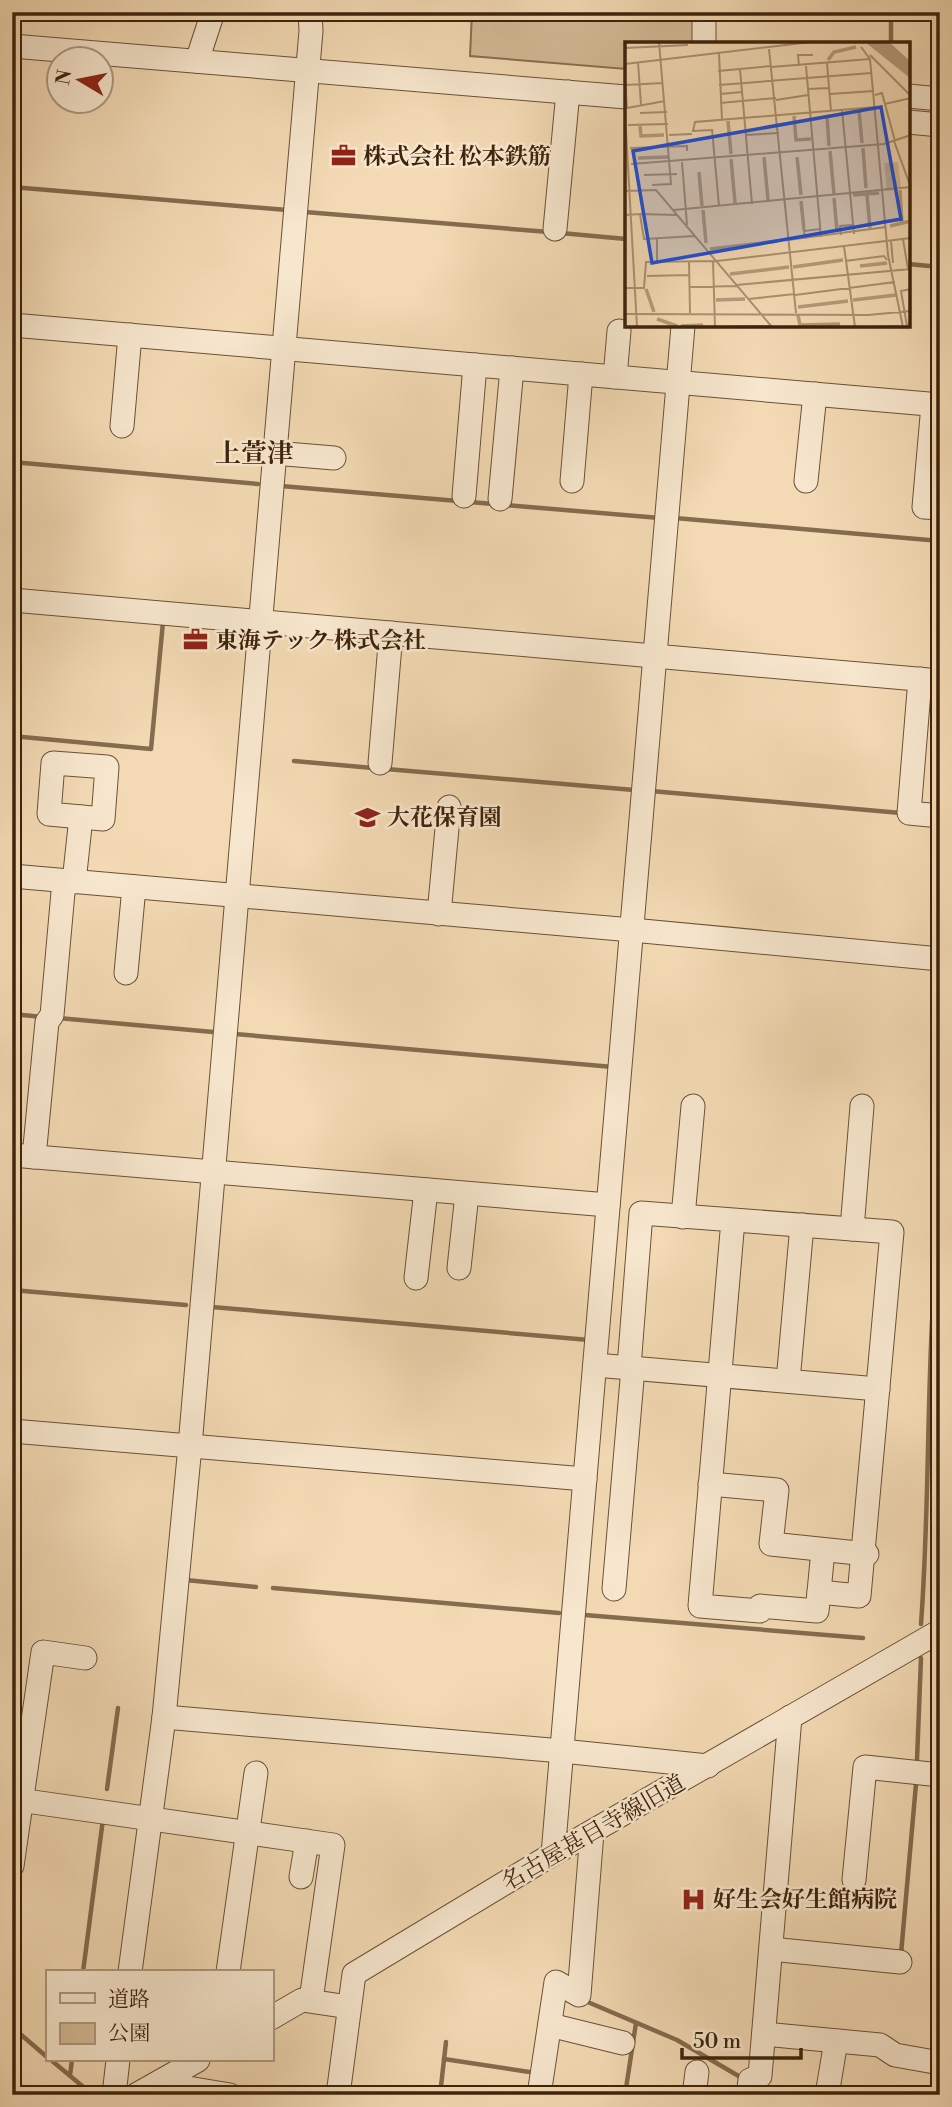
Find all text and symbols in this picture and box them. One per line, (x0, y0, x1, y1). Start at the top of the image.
inset map (625, 42, 910, 327)
north arrow (46, 46, 116, 116)
text: N (51, 68, 77, 87)
office icon: 株式会社 松本鉄筋 (329, 142, 357, 170)
place label: 株式会社 松本鉄筋 (363, 143, 551, 171)
district label: 上萱津 (215, 438, 294, 470)
office icon: 東海テック 株式会社 (181, 626, 209, 654)
place label: 東海テック 株式会社 (215, 627, 426, 655)
school or university icon: 大花保育園 (353, 803, 381, 831)
place label: 大花保育園 (387, 804, 502, 832)
street label: 名古屋甚目寺線旧道 (497, 1769, 690, 1897)
hospital icon: 好生会好生館病院 (679, 1885, 707, 1913)
place label: 好生会好生館病院 (713, 1886, 897, 1914)
legend (46, 1970, 273, 2062)
text: 道路 (108, 1987, 150, 2013)
scale bar (682, 2016, 802, 2060)
text: 公園 (108, 2021, 150, 2047)
text: 50 m (693, 2029, 741, 2055)

